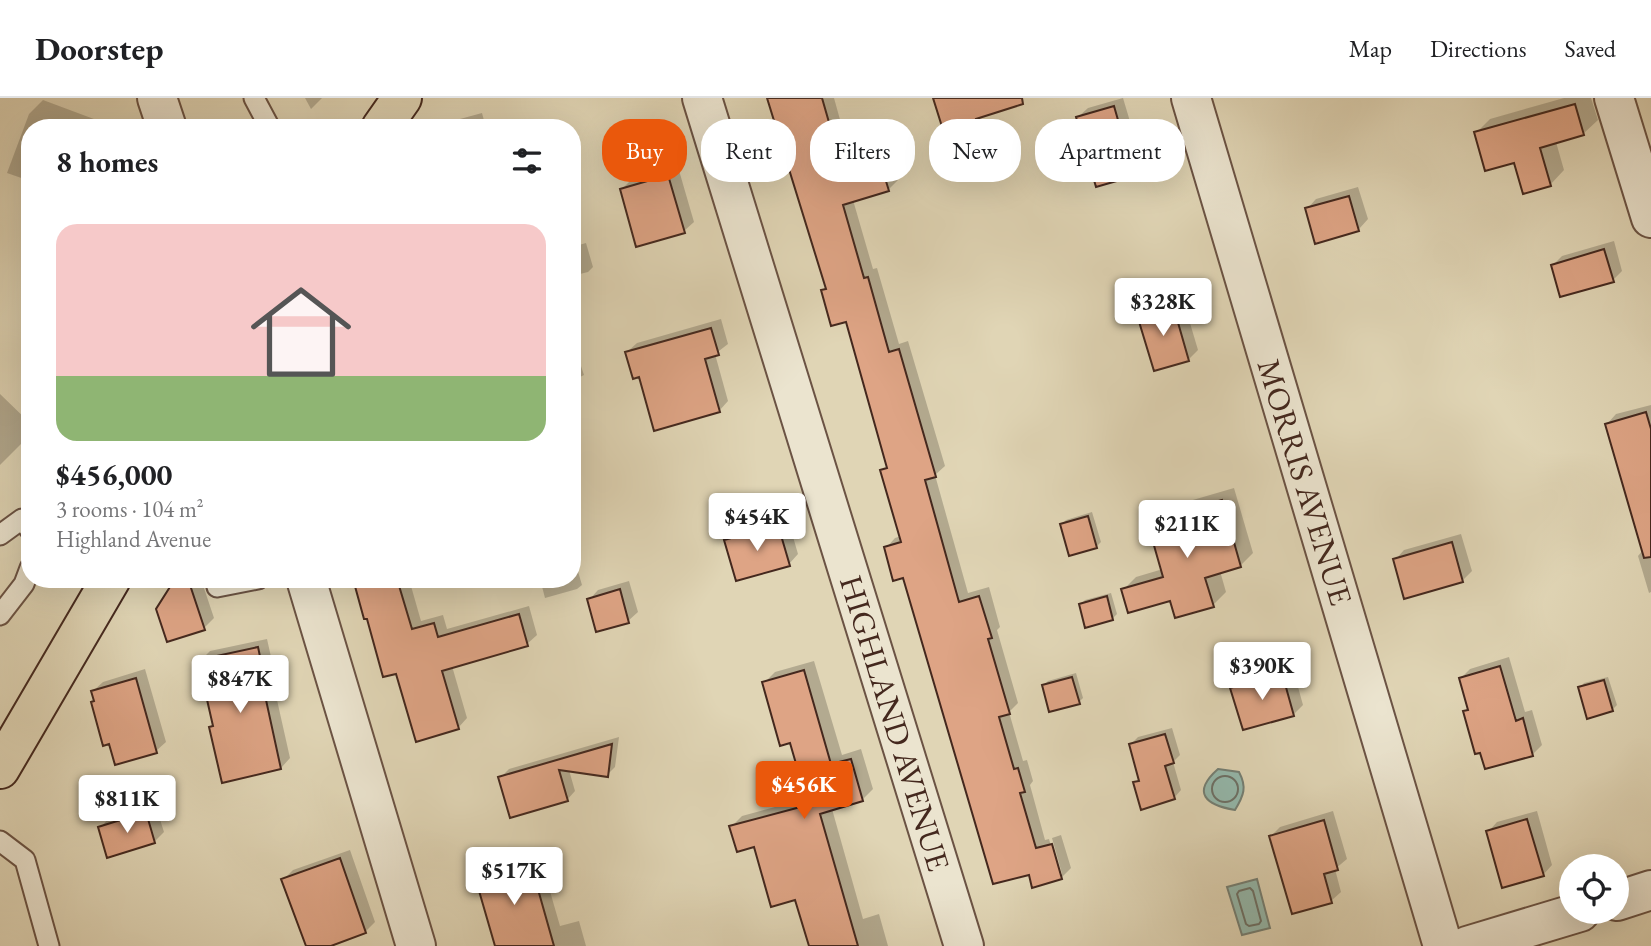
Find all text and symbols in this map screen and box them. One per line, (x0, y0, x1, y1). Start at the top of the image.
text: Doorstep (35, 27, 163, 70)
text: Map (1349, 33, 1392, 64)
text: Directions (1430, 33, 1527, 64)
text: Saved (1565, 33, 1616, 64)
chip: Buy (602, 119, 687, 182)
chip: Rent (701, 119, 796, 182)
chip: Filters (810, 119, 915, 182)
chip: New (929, 119, 1021, 182)
chip: Apartment (1035, 119, 1185, 182)
text: 8 homes (56, 142, 158, 181)
icon: filters (508, 142, 546, 180)
icon: home (238, 269, 364, 395)
pin: $328K (1114, 278, 1212, 338)
text: $328K (1131, 286, 1195, 316)
street label: MORRIS AVENUE (1248, 354, 1362, 610)
text: $456,000 (56, 455, 172, 494)
text: 3 rooms · 104 m² (56, 494, 204, 524)
pin: $454K (708, 494, 806, 553)
pin: $211K (1138, 500, 1236, 560)
text: $454K (725, 501, 789, 531)
text: $211K (1155, 508, 1219, 538)
text: Highland Avenue (56, 524, 211, 554)
street label: HIGHLAND AVENUE (830, 570, 960, 876)
pin: $390K (1213, 642, 1311, 702)
text: $390K (1230, 650, 1294, 680)
pin: $847K (191, 656, 289, 715)
text: $847K (208, 663, 272, 693)
pin: $456K (755, 762, 853, 821)
text: $456K (772, 769, 836, 799)
pin: $811K (78, 776, 176, 835)
text: $811K (95, 783, 159, 813)
pin: $517K (465, 848, 563, 907)
map controls (1559, 854, 1629, 924)
button: locate (1559, 854, 1629, 924)
text: $517K (482, 855, 546, 885)

